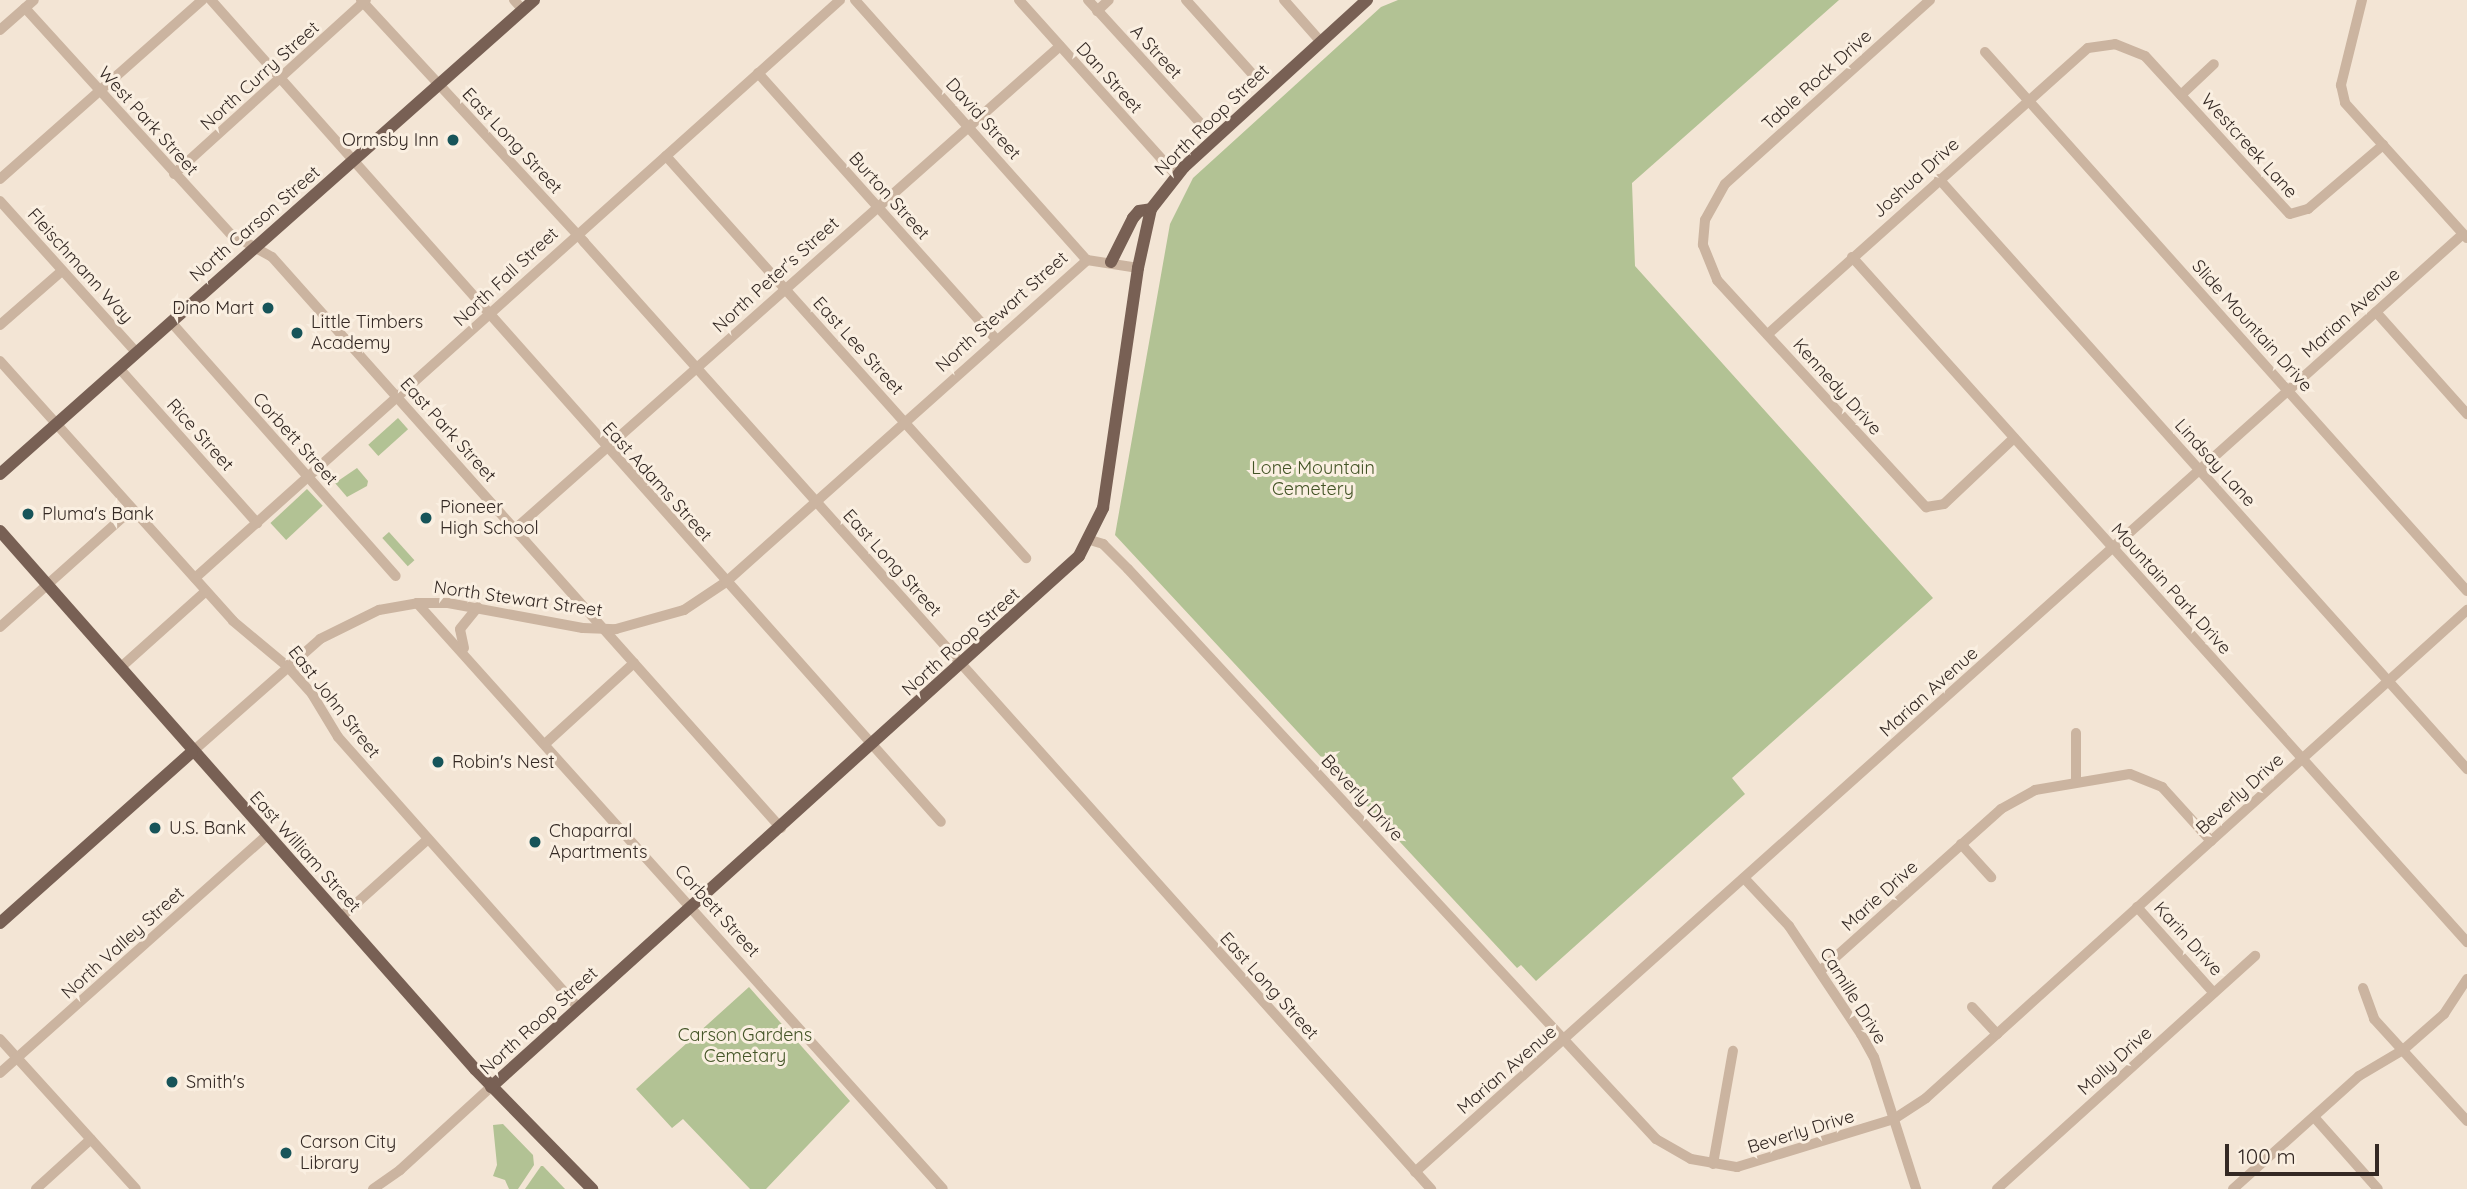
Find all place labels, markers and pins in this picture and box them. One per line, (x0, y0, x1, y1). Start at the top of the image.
place label: Ormsby Inn (342, 129, 439, 151)
marker: Ormsby Inn (445, 132, 461, 148)
place label: Dino Mart (172, 297, 254, 319)
marker: Dino Mart (260, 300, 276, 316)
place label: Little Timbers Academy (311, 312, 423, 354)
marker: Little Timbers Academy (289, 325, 305, 341)
place label: Pioneer High School (440, 497, 539, 540)
place label: Pluma's Bank (42, 503, 154, 525)
marker: Pluma's Bank (20, 506, 36, 522)
marker: Pioneer High School (418, 510, 434, 526)
place label: Robin's Nest (452, 751, 555, 773)
marker: Robin's Nest (430, 754, 446, 770)
place label: U.S. Bank (169, 817, 246, 839)
marker: U.S. Bank (147, 820, 163, 836)
place label: Chaparral Apartments (549, 821, 647, 864)
marker: Chaparral Apartments (527, 834, 543, 850)
place label: Smith's (186, 1071, 245, 1093)
marker: Smith's (164, 1074, 180, 1090)
place label: Carson City Library (300, 1132, 396, 1174)
marker: Carson City Library (278, 1145, 294, 1161)

